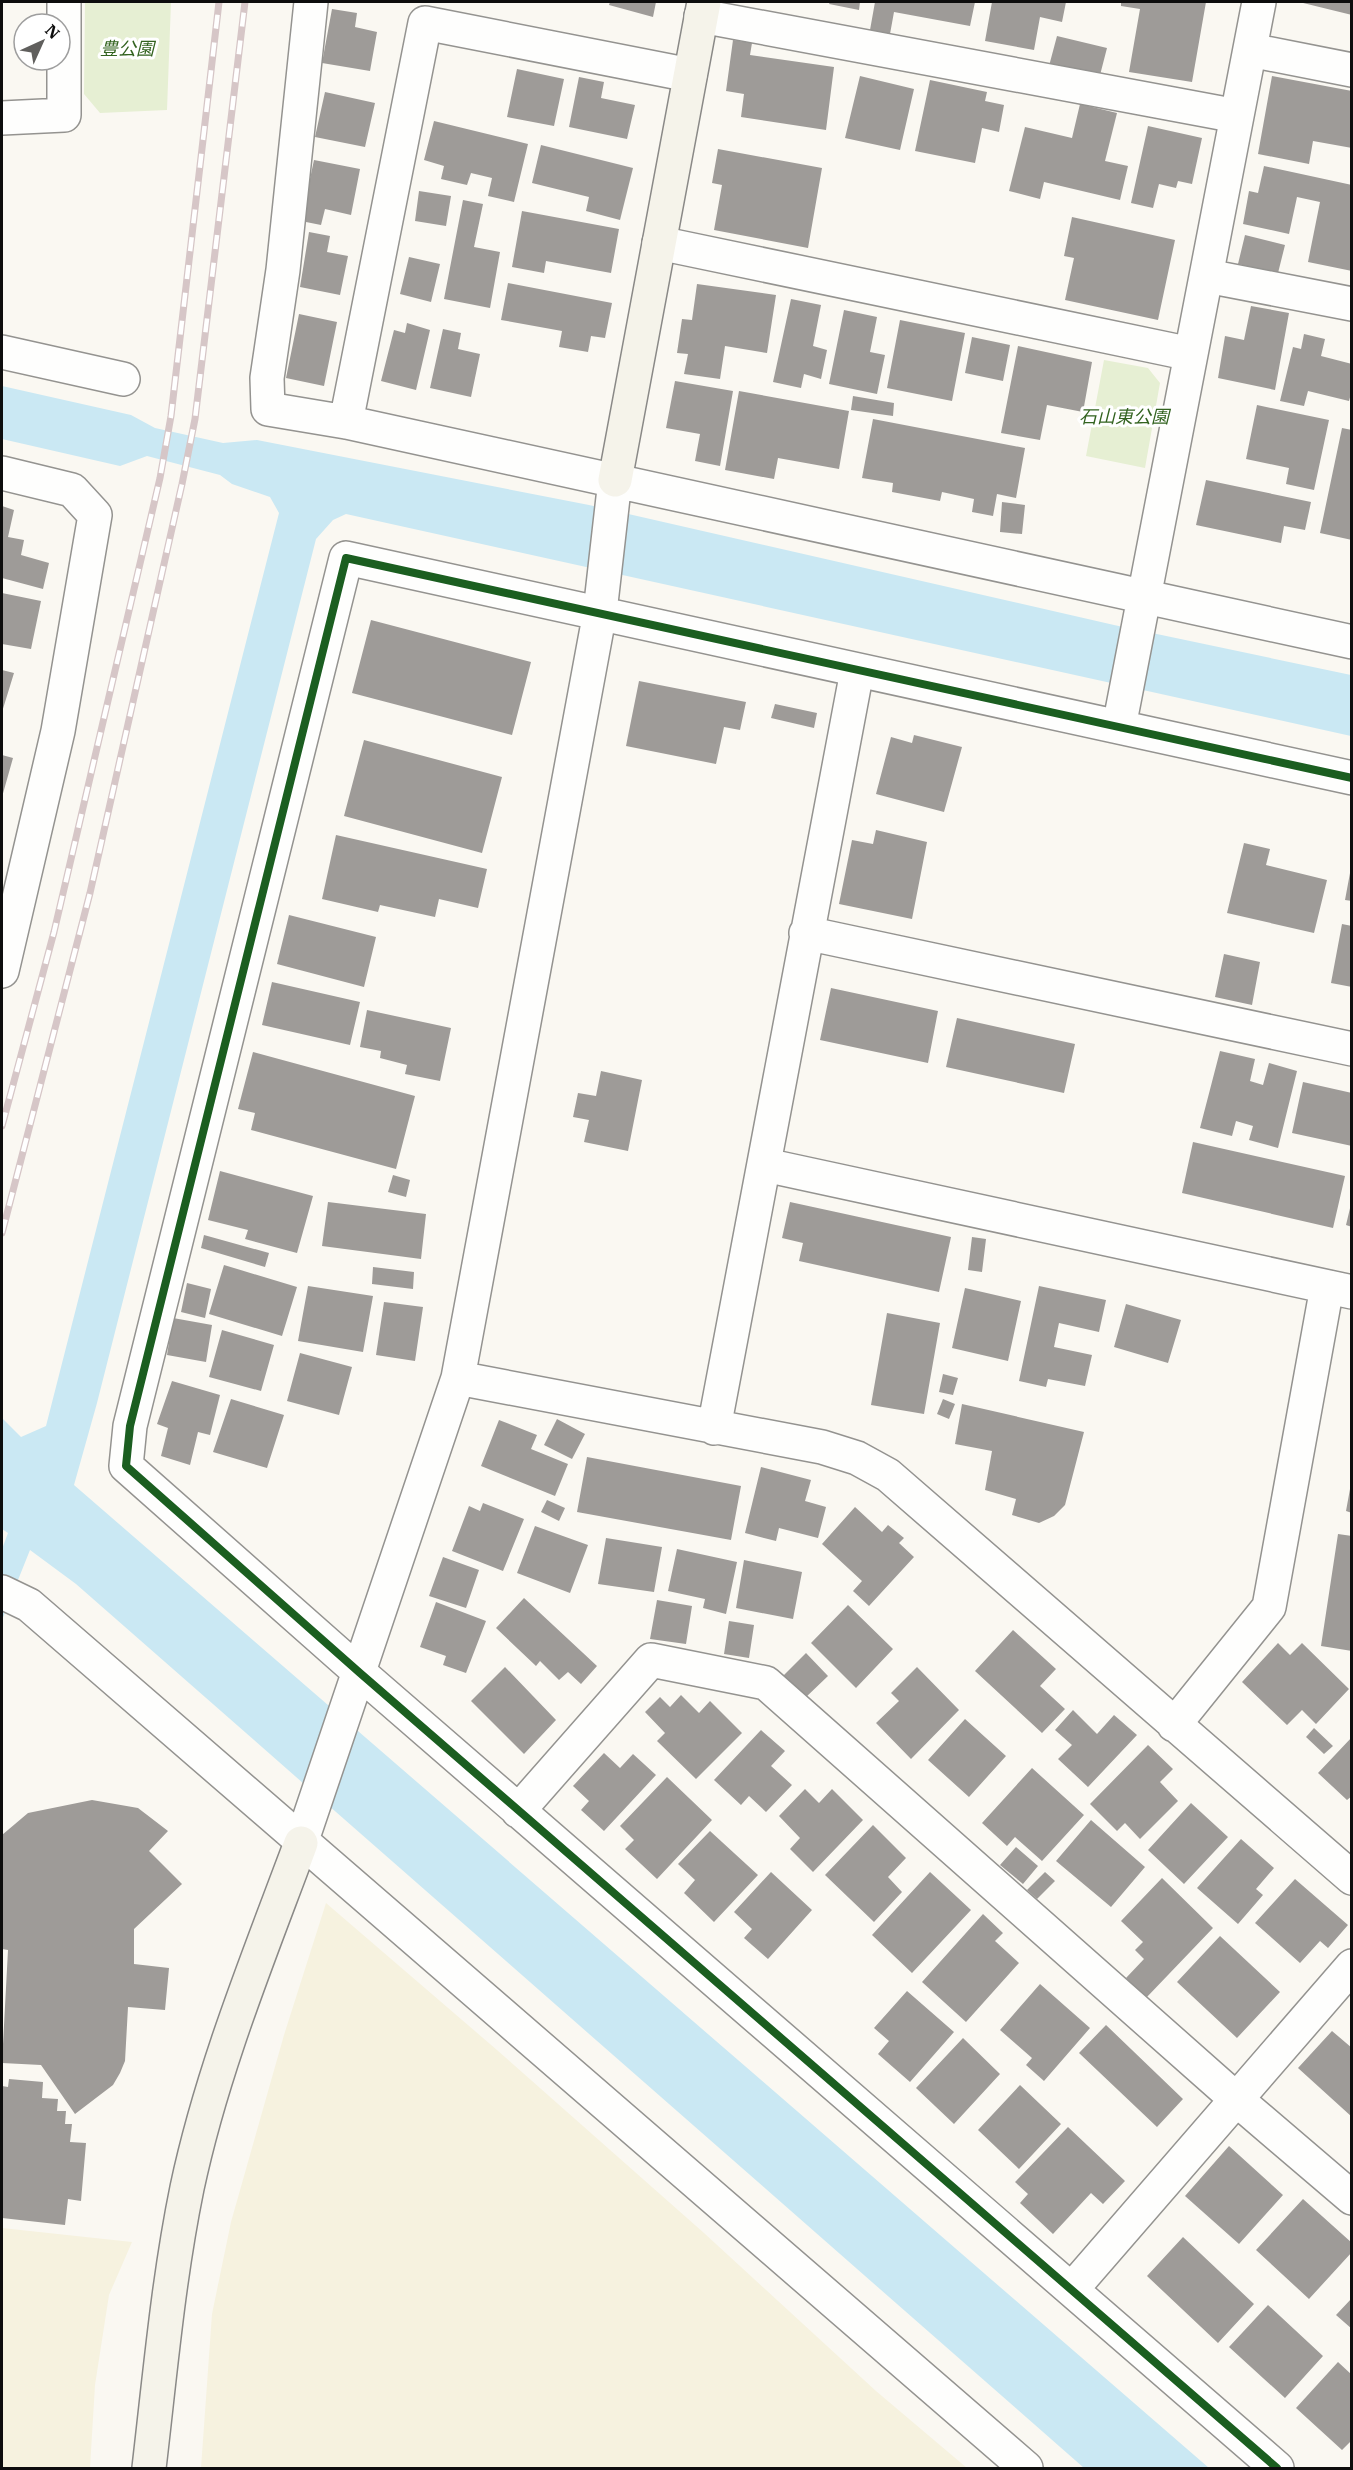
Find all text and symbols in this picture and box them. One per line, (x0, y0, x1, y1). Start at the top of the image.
north arrow (12, 12, 72, 72)
text: N (41, 20, 64, 43)
park label: 豊公園 (100, 37, 157, 60)
park label: 石山東公園 (1079, 405, 1172, 428)

